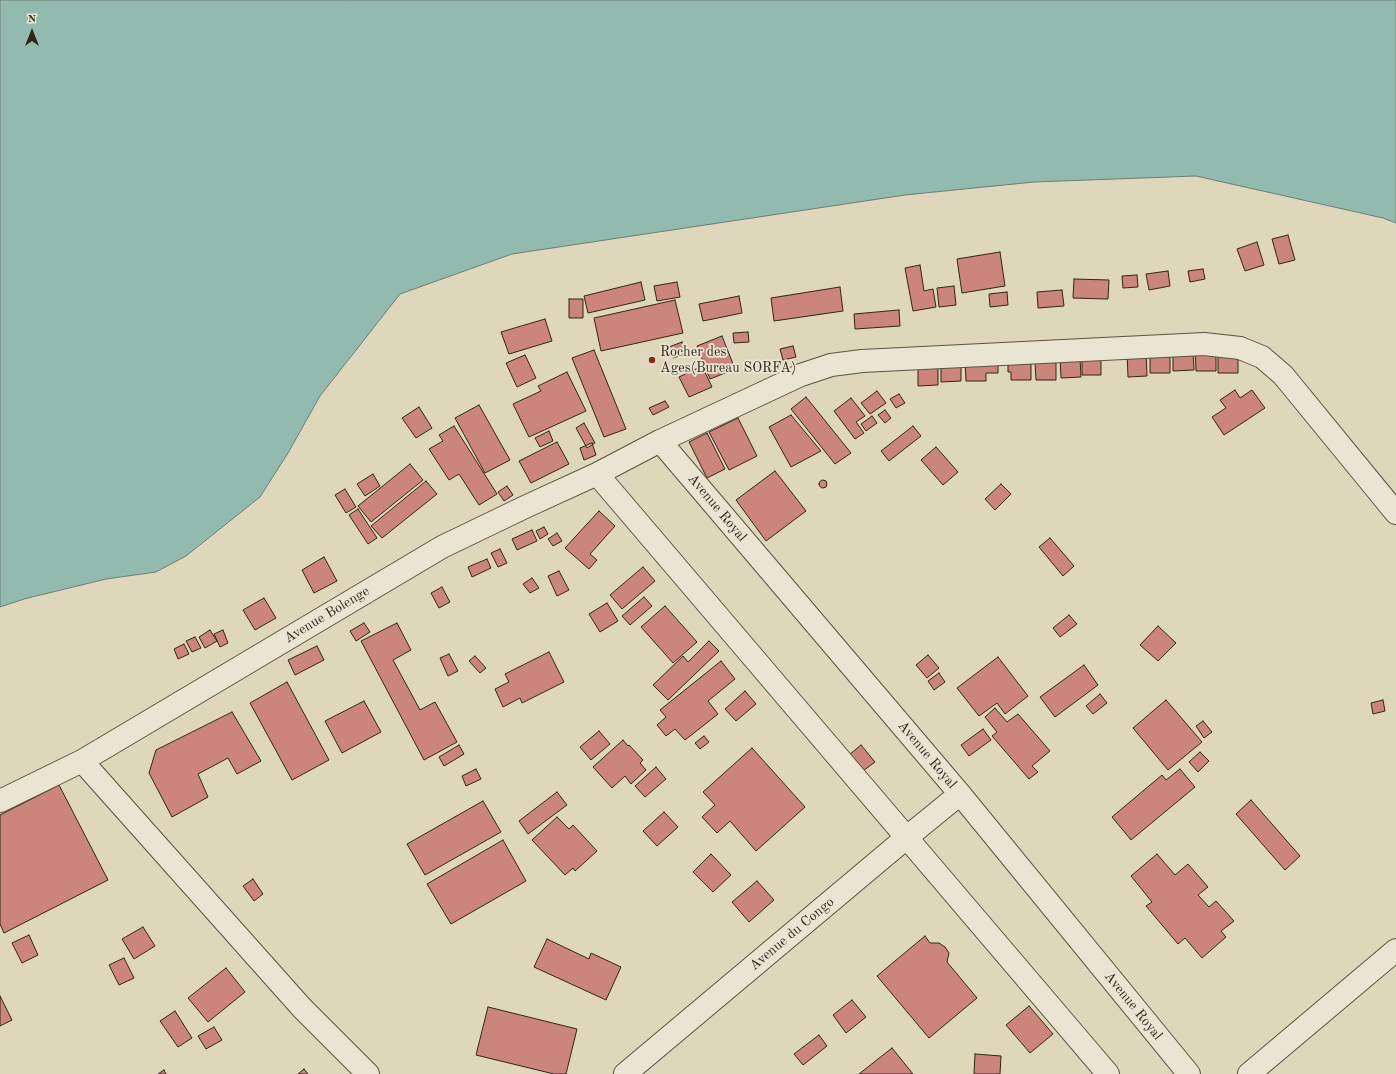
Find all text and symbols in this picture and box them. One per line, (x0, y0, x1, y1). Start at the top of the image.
north arrow (12, 12, 52, 52)
text: N (28, 14, 36, 25)
place label: Rocher des Ages(Bureau SORFA) (660, 344, 796, 376)
marker: Rocher des Ages(Bureau SORFA) (647, 355, 657, 365)
street label: Avenue Royal (684, 471, 750, 545)
street label: Avenue Bolenge (281, 583, 373, 647)
street label: Avenue Royal (894, 718, 960, 792)
street label: Avenue du Congo (746, 894, 838, 974)
street label: Avenue Royal (1100, 968, 1166, 1044)

